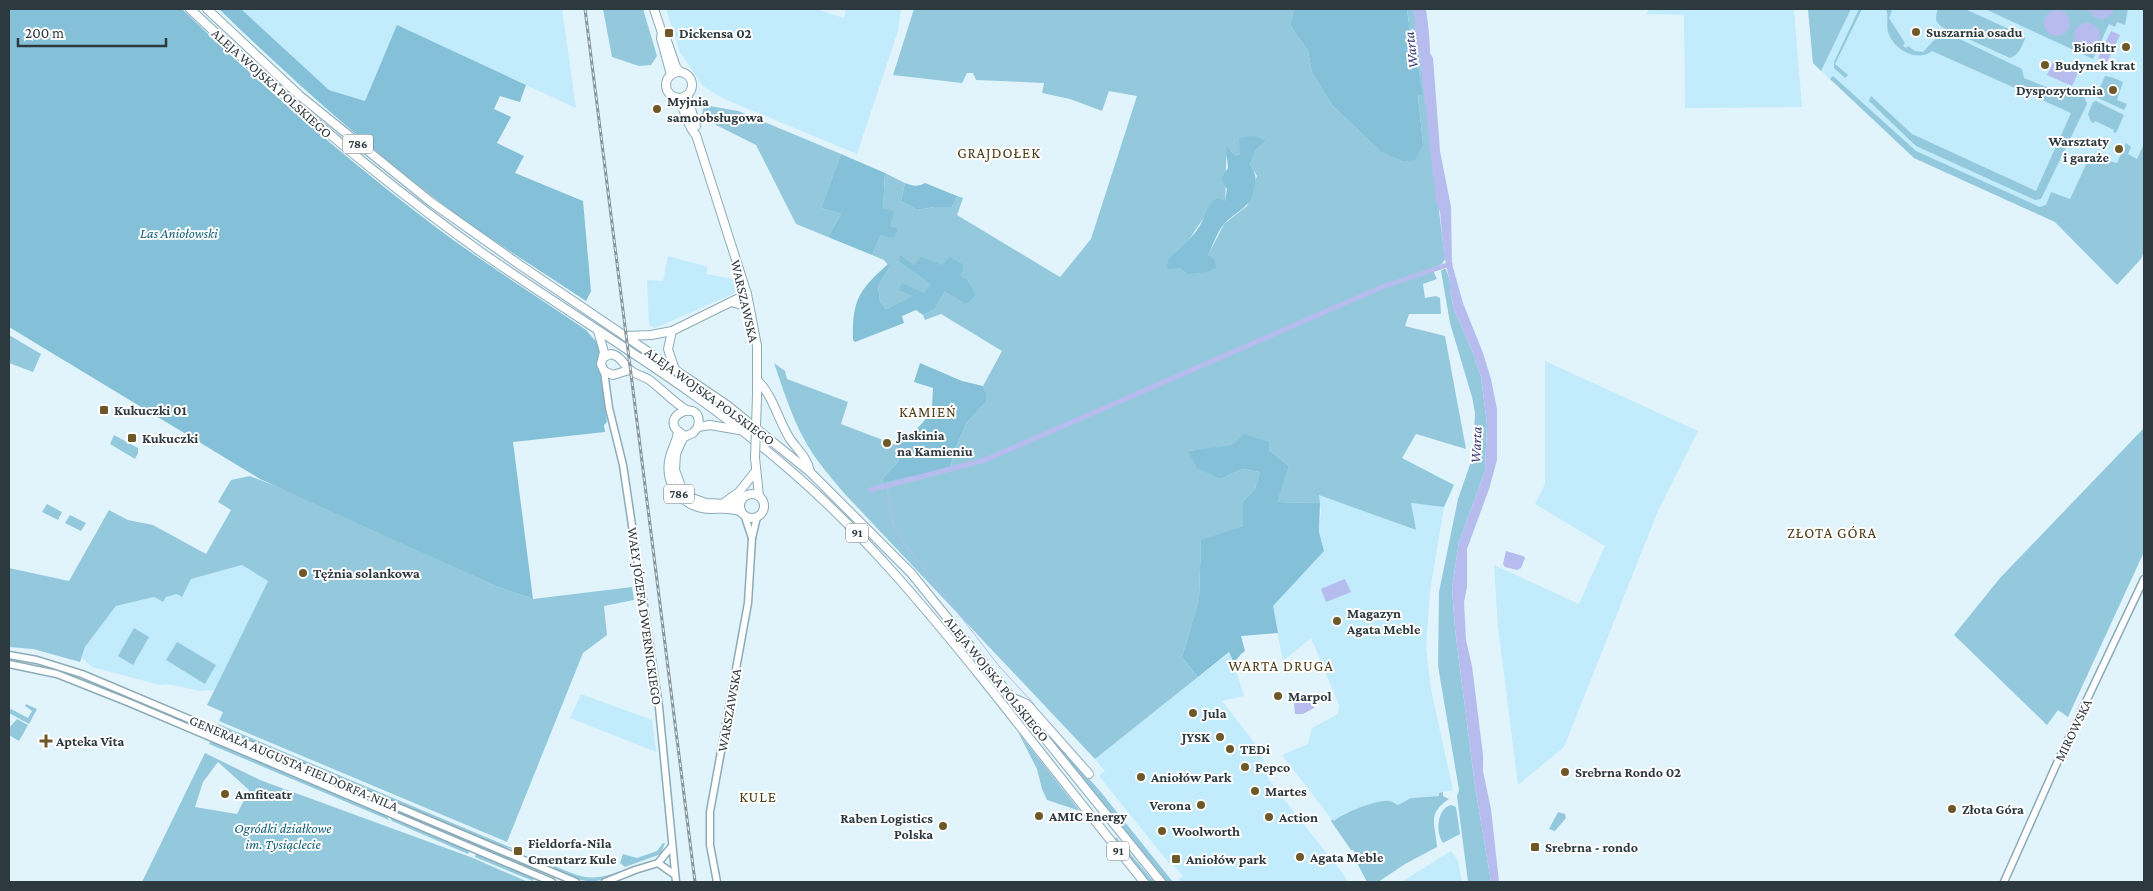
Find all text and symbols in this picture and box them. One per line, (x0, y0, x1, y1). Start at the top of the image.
scale bar (18, 15, 165, 47)
place label: Suszarnia osadu (1926, 24, 2023, 40)
text: 200 m (25, 25, 64, 41)
street label: ALEJA WOJSKA POLSKIEGO (209, 25, 335, 141)
place label: Dickensa 02 (679, 25, 752, 41)
marker: Suszarnia osadu (1910, 26, 1922, 38)
marker: Dickensa 02 (663, 27, 675, 39)
water label: Warta (1401, 31, 1421, 69)
place label: Biofiltr (2074, 39, 2116, 55)
marker: Biofiltr (2120, 41, 2132, 53)
place label: Budynek krat (2055, 57, 2136, 73)
marker: Budynek krat (2039, 59, 2051, 71)
place label: Dyspozytornia (2016, 82, 2103, 98)
marker: Dyspozytornia (2107, 84, 2119, 96)
place label: Myjnia samoobsługowa (667, 93, 763, 125)
marker: Myjnia samoobsługowa (651, 103, 663, 115)
place label: Warsztaty i garaże (2047, 133, 2109, 165)
road number: 786 (343, 134, 373, 154)
marker: Warsztaty i garaże (2113, 143, 2125, 155)
district label: GRAJDOŁEK (957, 145, 1041, 162)
park label: Las Aniołowski (140, 225, 218, 241)
street label: WARSZAWSKA (728, 258, 762, 344)
street label: ALEJA WOJSKA POLSKIEGO (642, 344, 778, 448)
place label: Kukuczki 01 (114, 402, 187, 418)
marker: Kukuczki 01 (98, 404, 110, 416)
district label: KAMIEŃ (899, 404, 957, 420)
water label: Warta (1467, 426, 1485, 464)
place label: Jaskinia na Kamieniu (895, 427, 973, 459)
place label: Kukuczki (142, 430, 198, 446)
marker: Kukuczki (126, 432, 138, 444)
marker: Jaskinia na Kamieniu (881, 437, 893, 449)
road number: 786 (664, 484, 694, 504)
road number: 91 (846, 524, 868, 542)
district label: ZŁOTA GÓRA (1787, 525, 1877, 541)
street label: WAŁY JÓZEFA DWERNICKIEGO (625, 526, 665, 706)
place label: Tężnia solankowa (313, 565, 420, 581)
marker: Tężnia solankowa (297, 567, 309, 579)
place label: Magazyn Agata Meble (1346, 605, 1421, 637)
street label: ALEJA WOJSKA POLSKIEGO (942, 613, 1052, 745)
marker: Magazyn Agata Meble (1331, 615, 1343, 627)
district label: WARTA DRUGA (1228, 658, 1334, 674)
street label: WARSZAWSKA (714, 667, 744, 753)
place label: Marpol (1288, 688, 1332, 704)
marker: Marpol (1272, 690, 1284, 702)
street label: MIROWSKA (2051, 696, 2095, 764)
place label: Jula (1201, 705, 1227, 721)
marker: Jula (1187, 707, 1199, 719)
street label: GENERAŁA AUGUSTA FIELDORFA-NILA (187, 712, 401, 814)
place label: JYSK (1180, 729, 1211, 745)
marker: JYSK (1214, 731, 1226, 743)
place label: Apteka Vita (55, 733, 125, 749)
marker: Apteka Vita (40, 735, 52, 747)
place label: TEDi (1240, 741, 1270, 757)
marker: TEDi (1224, 743, 1236, 755)
place label: Pepco (1255, 759, 1290, 775)
marker: Pepco (1239, 761, 1251, 773)
place label: Srebrna Rondo 02 (1575, 764, 1681, 780)
marker: Srebrna Rondo 02 (1559, 766, 1571, 778)
place label: Aniołów Park (1150, 769, 1232, 785)
marker: Aniołów Park (1135, 771, 1147, 783)
place label: Martes (1265, 783, 1307, 799)
marker: Martes (1249, 785, 1261, 797)
place label: Amfiteatr (234, 786, 293, 802)
marker: Amfiteatr (219, 788, 231, 800)
district label: KULE (739, 789, 777, 805)
place label: Verona (1148, 797, 1191, 813)
marker: Verona (1195, 799, 1207, 811)
place label: Złota Góra (1962, 801, 2024, 817)
marker: Złota Góra (1946, 803, 1958, 815)
place label: AMIC Energy (1048, 808, 1127, 824)
place label: Action (1278, 809, 1318, 825)
place label: Raben Logistics Polska (840, 810, 933, 842)
marker: AMIC Energy (1033, 810, 1045, 822)
marker: Action (1263, 811, 1275, 823)
park label: Ogródki działkowe im. Tysiąclecie (234, 820, 332, 852)
marker: Raben Logistics Polska (937, 820, 949, 832)
place label: Woolworth (1171, 823, 1240, 839)
marker: Woolworth (1156, 825, 1168, 837)
place label: Fieldorfa-Nila Cmentarz Kule (528, 835, 617, 867)
place label: Srebrna - rondo (1545, 839, 1638, 855)
road number: 91 (1107, 841, 1129, 860)
marker: Srebrna - rondo (1529, 841, 1541, 853)
marker: Fieldorfa-Nila Cmentarz Kule (512, 845, 524, 857)
place label: Agata Meble (1309, 849, 1384, 865)
place label: Aniołów park (1185, 851, 1267, 867)
marker: Agata Meble (1294, 851, 1306, 863)
marker: Aniołów park (1170, 853, 1182, 865)

